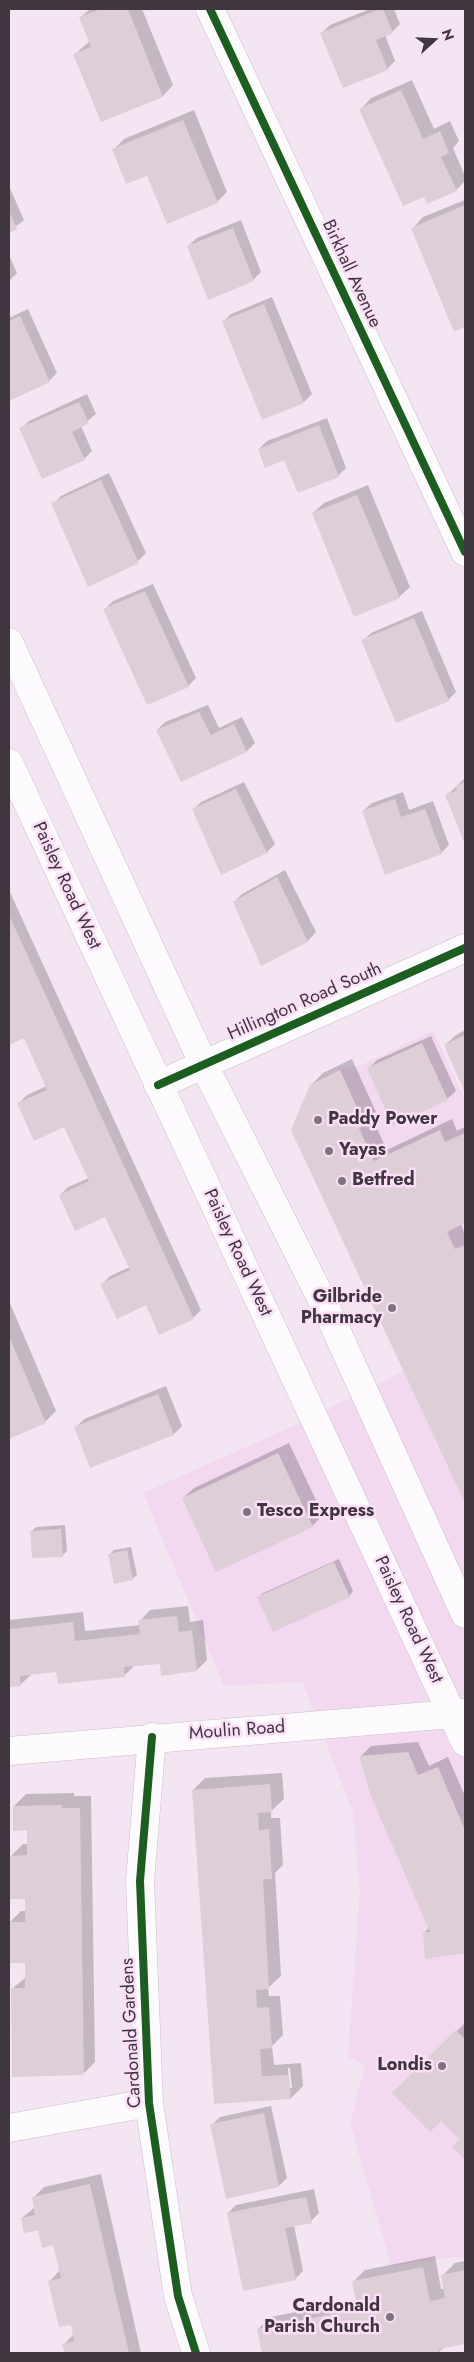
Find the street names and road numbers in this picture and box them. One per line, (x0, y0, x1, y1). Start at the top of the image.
street label: Birkhall Avenue (317, 217, 385, 331)
street label: Paisley Road West (27, 819, 105, 953)
street label: Hillington Road South (225, 958, 385, 1046)
street label: Paisley Road West (198, 1186, 276, 1320)
street label: Paisley Road West (369, 1553, 447, 1687)
street label: Moulin Road (188, 1717, 286, 1745)
street label: Cardonald Gardens (117, 1957, 147, 2109)

